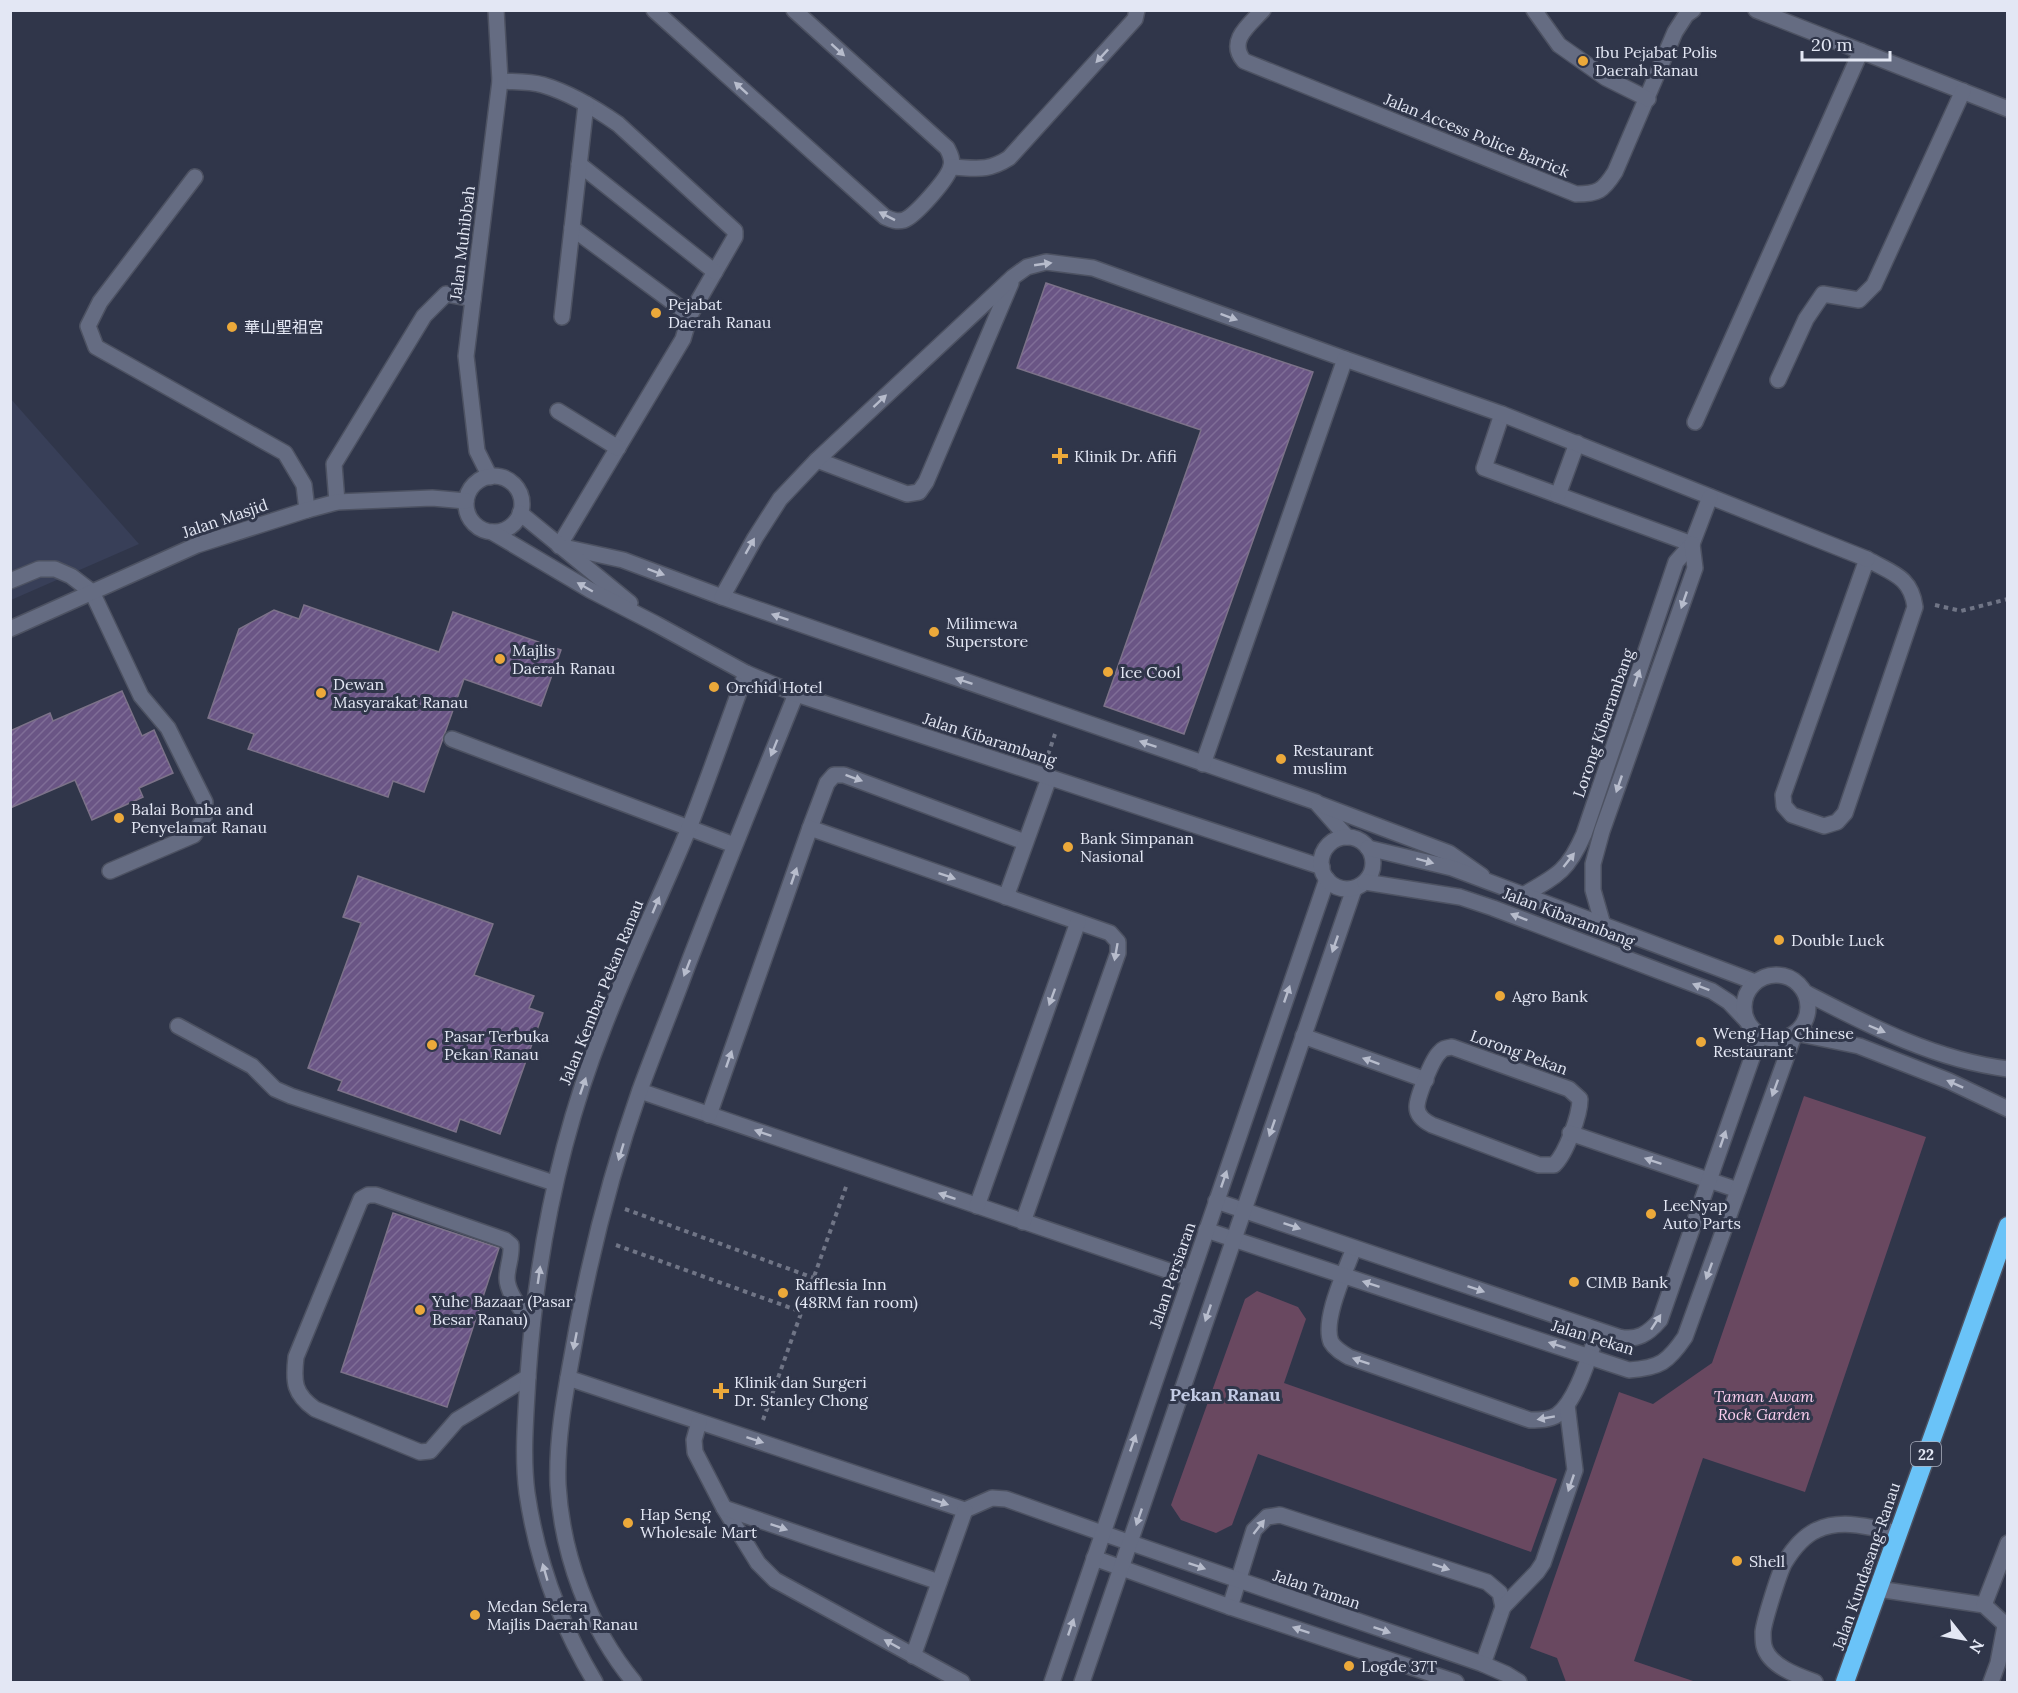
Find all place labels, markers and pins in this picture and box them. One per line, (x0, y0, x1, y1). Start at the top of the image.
place label: Ibu Pejabat Polis Daerah Ranau (1595, 42, 1717, 80)
marker: Ibu Pejabat Polis Daerah Ranau (1576, 54, 1590, 68)
place label: Pejabat Daerah Ranau (668, 294, 772, 332)
marker: Pejabat Daerah Ranau (649, 306, 663, 320)
place label: 華山聖祖宮 (244, 317, 324, 337)
marker: 華山聖祖宮 (225, 320, 239, 334)
place label: Klinik Dr. Afifi (1074, 446, 1177, 466)
marker: Klinik Dr. Afifi (1051, 447, 1069, 465)
place label: Milimewa Superstore (946, 613, 1028, 651)
marker: Milimewa Superstore (927, 625, 941, 639)
place label: Majlis Daerah Ranau (512, 640, 616, 678)
marker: Majlis Daerah Ranau (493, 652, 507, 666)
place label: Ice Cool (1120, 662, 1181, 682)
marker: Ice Cool (1101, 665, 1115, 679)
place label: Dewan Masyarakat Ranau (333, 674, 468, 712)
place label: Orchid Hotel (726, 677, 823, 697)
marker: Orchid Hotel (707, 680, 721, 694)
marker: Dewan Masyarakat Ranau (314, 686, 328, 700)
place label: Restaurant muslim (1293, 740, 1375, 778)
marker: Restaurant muslim (1274, 752, 1288, 766)
place label: Balai Bomba and Penyelamat Ranau (131, 799, 267, 837)
marker: Balai Bomba and Penyelamat Ranau (112, 811, 126, 825)
place label: Bank Simpanan Nasional (1080, 828, 1194, 866)
marker: Bank Simpanan Nasional (1061, 840, 1075, 854)
place label: Double Luck (1791, 930, 1885, 950)
marker: Double Luck (1772, 933, 1786, 947)
place label: Agro Bank (1511, 986, 1588, 1006)
marker: Agro Bank (1493, 989, 1507, 1003)
place label: Weng Hap Chinese Restaurant (1713, 1023, 1854, 1061)
place label: Pasar Terbuka Pekan Ranau (444, 1026, 549, 1064)
marker: Weng Hap Chinese Restaurant (1694, 1035, 1708, 1049)
marker: Pasar Terbuka Pekan Ranau (425, 1038, 439, 1052)
place label: LeeNyap Auto Parts (1662, 1195, 1741, 1233)
marker: LeeNyap Auto Parts (1644, 1207, 1658, 1221)
place label: CIMB Bank (1586, 1272, 1668, 1292)
place label: Rafflesia Inn (48RM fan room) (795, 1274, 918, 1313)
marker: CIMB Bank (1567, 1275, 1581, 1289)
marker: Rafflesia Inn (48RM fan room) (776, 1286, 790, 1300)
place label: Yuhe Bazaar (Pasar Besar Ranau) (431, 1291, 573, 1330)
marker: Yuhe Bazaar (Pasar Besar Ranau) (413, 1303, 427, 1317)
place label: Klinik dan Surgeri Dr. Stanley Chong (734, 1372, 869, 1410)
marker: Klinik dan Surgeri Dr. Stanley Chong (712, 1382, 730, 1400)
place label: Hap Seng Wholesale Mart (640, 1504, 758, 1542)
marker: Hap Seng Wholesale Mart (621, 1516, 635, 1530)
place label: Shell (1749, 1551, 1785, 1571)
marker: Shell (1730, 1554, 1744, 1568)
place label: Medan Selera Majlis Daerah Ranau (487, 1596, 638, 1634)
marker: Medan Selera Majlis Daerah Ranau (468, 1608, 482, 1622)
place label: Logde 37T (1361, 1656, 1437, 1676)
marker: Logde 37T (1342, 1659, 1356, 1673)

